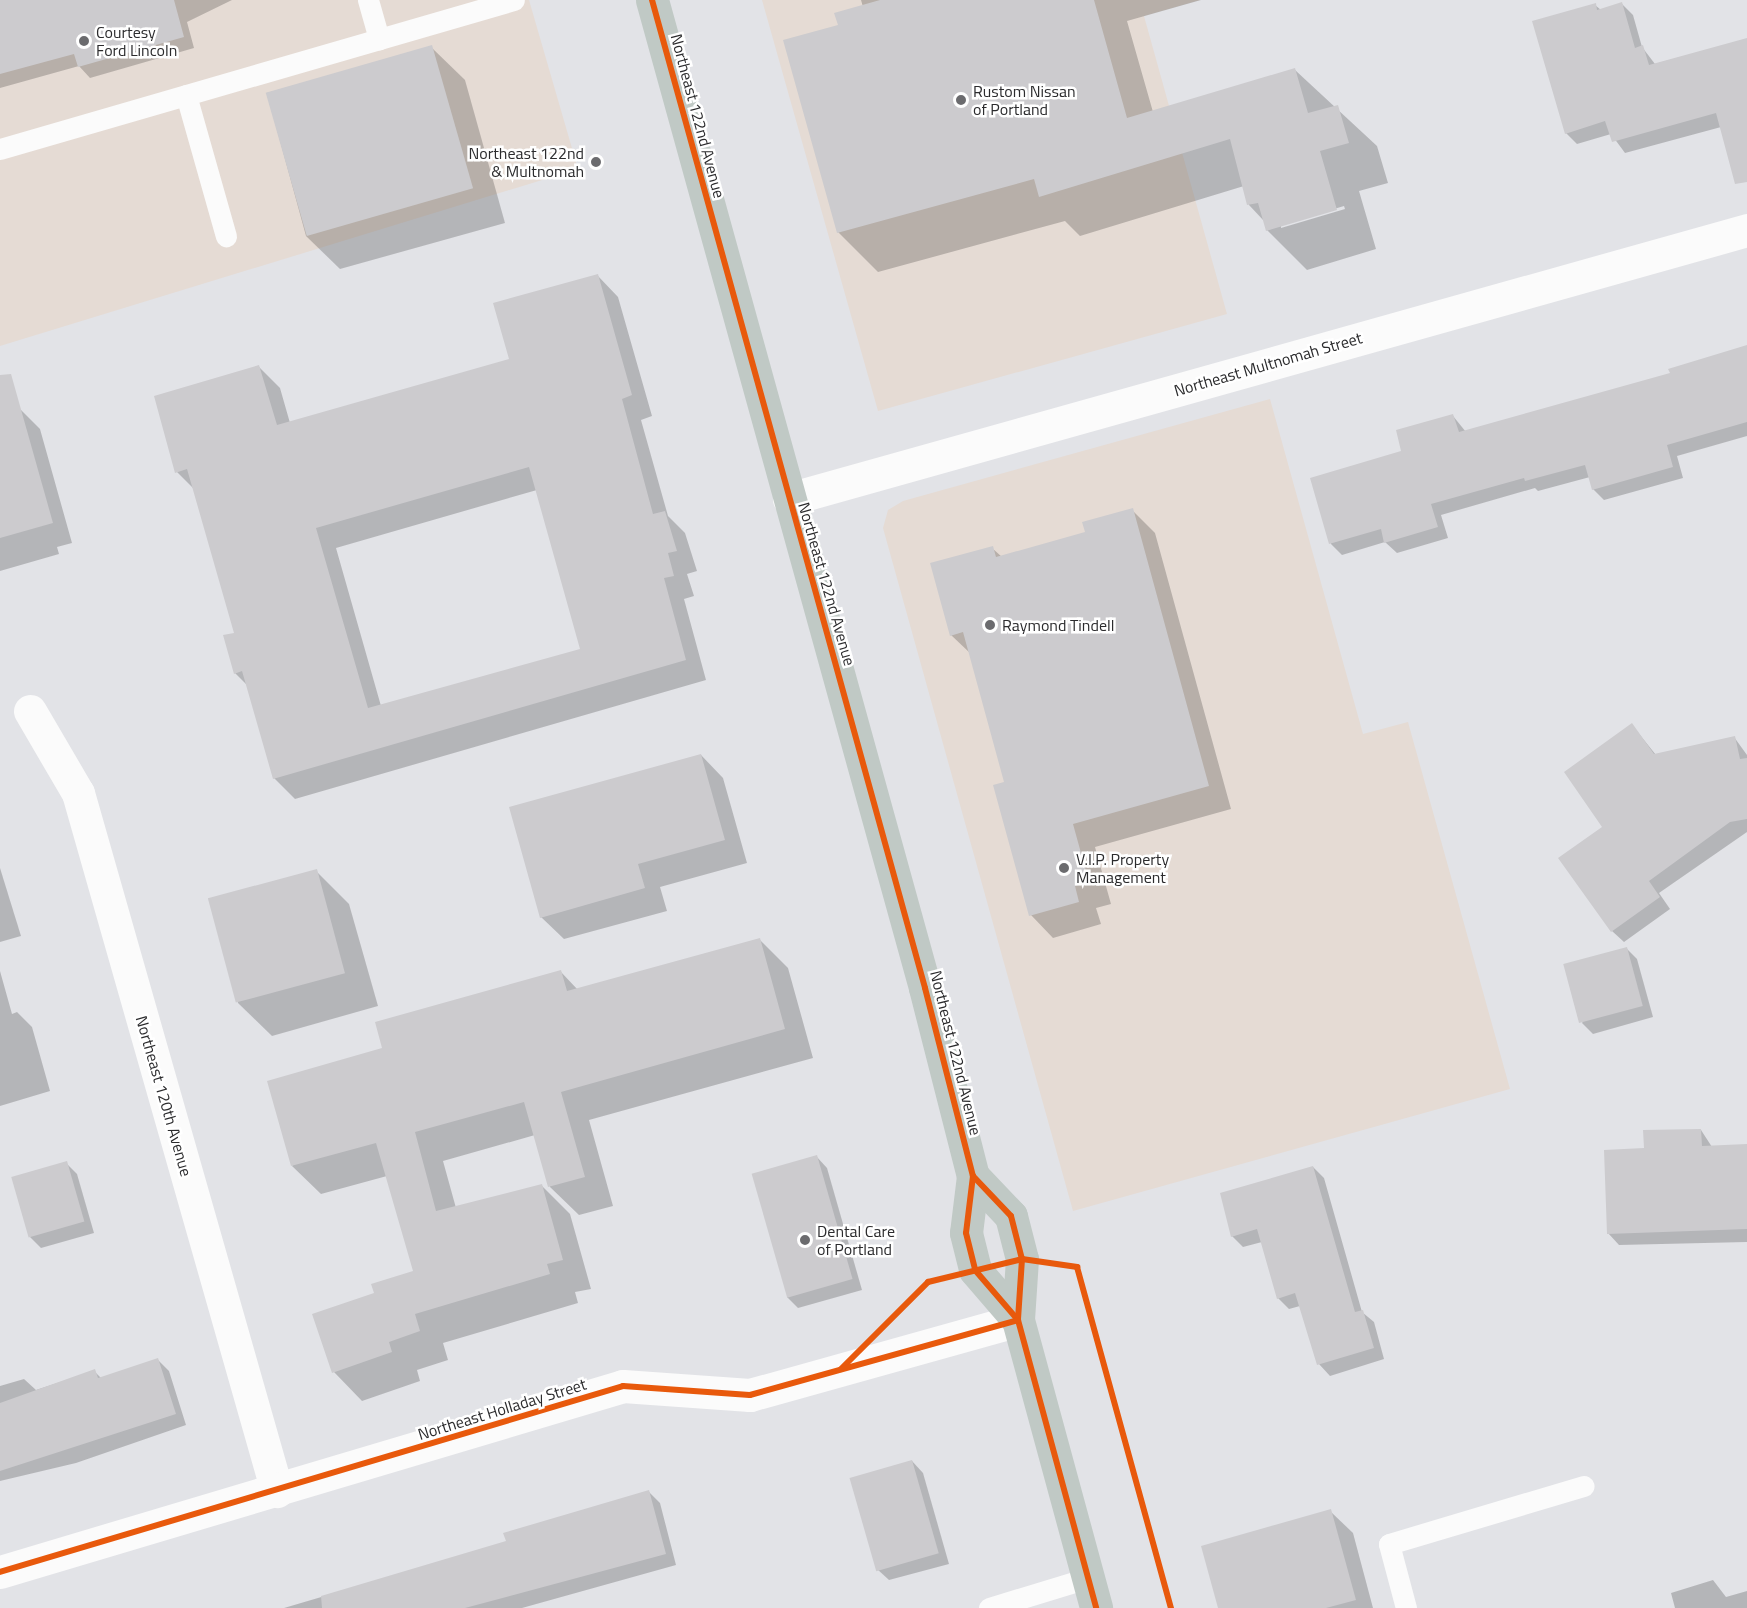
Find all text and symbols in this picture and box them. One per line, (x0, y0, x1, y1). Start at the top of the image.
place label: Courtesy Ford Lincoln (96, 22, 177, 60)
street label: Northeast 122nd Avenue (667, 32, 729, 200)
marker: Courtesy Ford Lincoln (77, 34, 91, 48)
place label: Rustom Nissan of Portland (973, 81, 1076, 119)
marker: Rustom Nissan of Portland (954, 93, 968, 107)
place label: Northeast 122nd & Multnomah (468, 143, 584, 181)
marker: Northeast 122nd & Multnomah (589, 155, 603, 169)
street label: Northeast Multnomah Street (1172, 328, 1364, 400)
street label: Northeast 122nd Avenue (794, 500, 860, 668)
place label: Raymond Tindell (1002, 615, 1114, 635)
marker: Raymond Tindell (983, 618, 997, 632)
place label: V.I.P. Property Management (1076, 849, 1169, 887)
marker: V.I.P. Property Management (1057, 861, 1071, 875)
street label: Northeast 122nd Avenue (926, 969, 986, 1137)
street label: Northeast 120th Avenue (132, 1013, 196, 1179)
place label: Dental Care of Portland (817, 1221, 895, 1259)
marker: Dental Care of Portland (798, 1233, 812, 1247)
street label: Northeast Holladay Street (415, 1374, 589, 1444)

